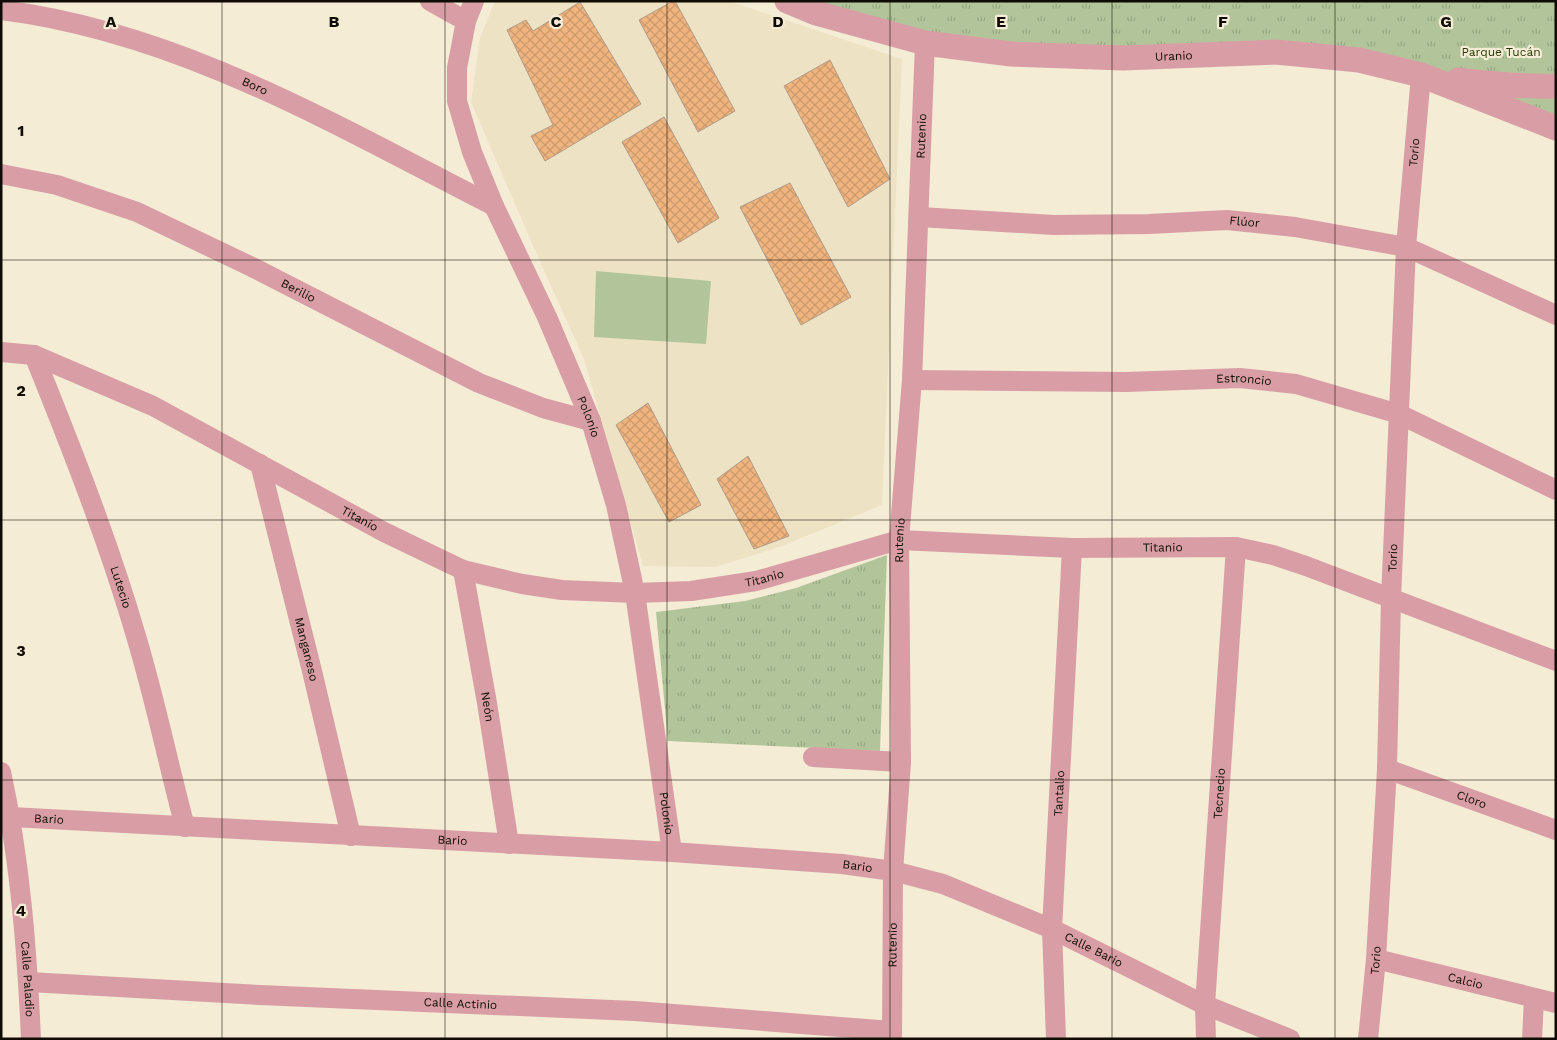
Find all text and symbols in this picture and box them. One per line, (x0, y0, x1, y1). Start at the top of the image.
text: A (106, 12, 117, 31)
text: B (329, 12, 340, 31)
text: C (551, 12, 562, 31)
text: D (772, 12, 784, 31)
text: E (996, 12, 1006, 31)
text: F (1218, 12, 1228, 31)
text: G (1440, 12, 1452, 31)
park label: Parque Tucán (1461, 45, 1541, 59)
street label: Uranio (1155, 48, 1193, 64)
street label: Boro (240, 74, 270, 98)
street label: Rutenio (914, 113, 929, 159)
text: 1 (18, 121, 24, 140)
street label: Torio (1406, 138, 1422, 167)
street label: Flúor (1229, 213, 1261, 230)
street label: Berilio (279, 276, 318, 305)
street label: Estroncio (1216, 371, 1272, 388)
text: 2 (16, 381, 26, 400)
street label: Polonio (574, 394, 602, 439)
street label: Titanio (339, 503, 381, 534)
street label: Rutenio (892, 517, 908, 563)
street label: Titanio (1143, 540, 1183, 555)
street label: Torio (1385, 543, 1400, 572)
street label: Lutecio (107, 564, 134, 610)
street label: Titanio (744, 566, 785, 590)
street label: Manganeso (292, 616, 321, 683)
text: 3 (16, 641, 26, 660)
street label: Neón (478, 691, 497, 723)
street label: Tecnecio (1211, 768, 1228, 819)
street label: Tantalio (1051, 770, 1067, 817)
street label: Cloro (1455, 788, 1489, 811)
street label: Polonio (656, 791, 676, 836)
street label: Bario (34, 811, 64, 827)
street label: Bario (437, 833, 468, 848)
street label: Bario (842, 857, 873, 875)
text: 4 (16, 901, 26, 920)
street label: Rutenio (885, 922, 900, 968)
street label: Calle Bario (1062, 929, 1125, 970)
street label: Calle Paladio (18, 941, 37, 1017)
street label: Torio (1367, 946, 1384, 975)
street label: Calcio (1446, 970, 1484, 992)
street label: Calle Actinio (423, 995, 498, 1012)

